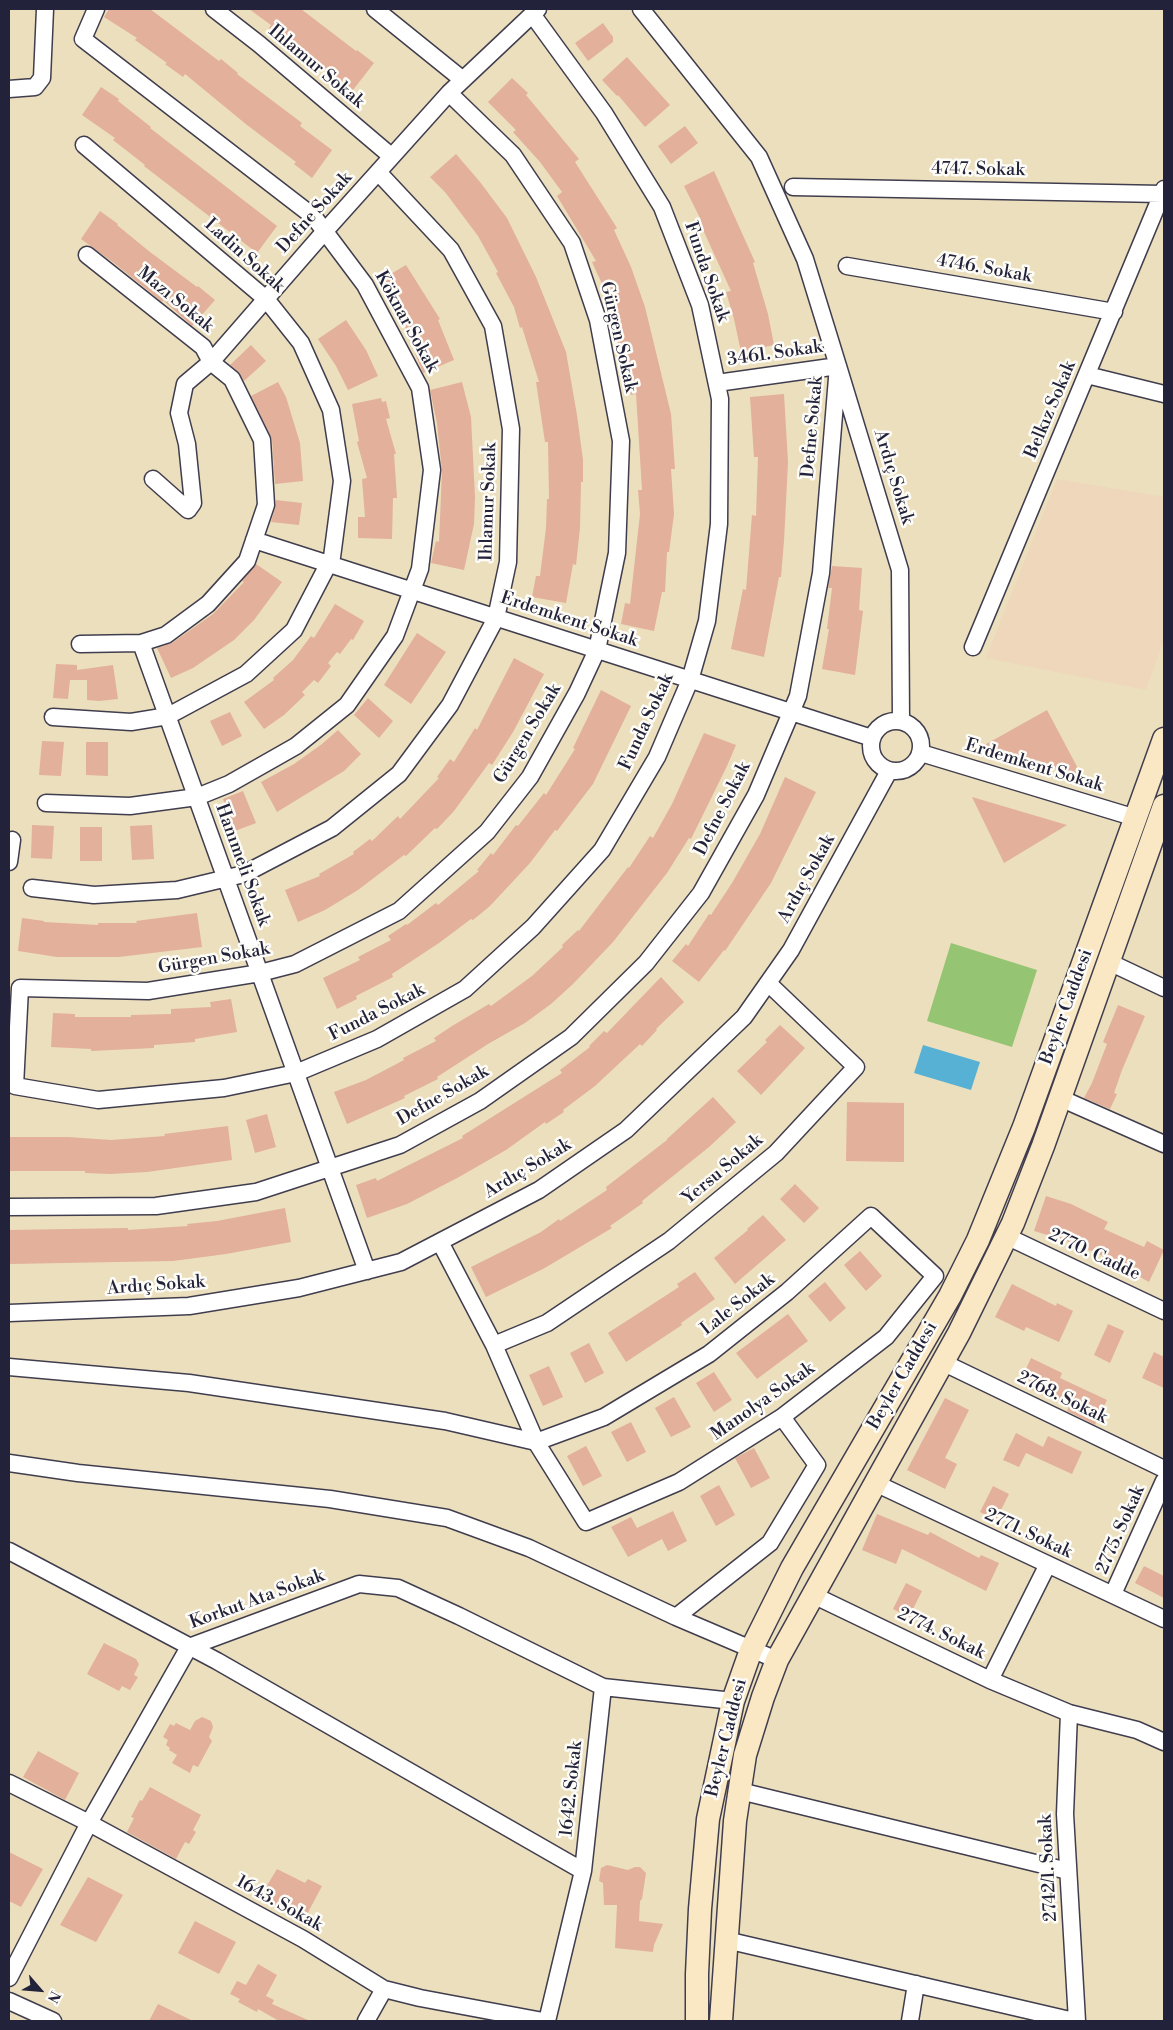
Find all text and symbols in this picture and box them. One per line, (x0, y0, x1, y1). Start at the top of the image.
street label: Ihlamur Sokak (264, 21, 368, 113)
street label: 4747. Sokak (931, 158, 1025, 182)
street label: Defne Sokak (273, 168, 357, 258)
street label: Ladin Sokak (199, 214, 289, 298)
street label: Funda Sokak (679, 219, 733, 325)
street label: 4746. Sokak (935, 250, 1033, 288)
street label: Mazı Sokak (132, 263, 218, 337)
street label: Köknar Sokak (369, 267, 443, 377)
street label: Gürgen Sokak (595, 280, 641, 394)
street label: 3461. Sokak (726, 337, 824, 371)
street label: Belkız Sokak (1021, 358, 1081, 462)
street label: Defne Sokak (798, 375, 828, 479)
street label: Ardıç Sokak (868, 427, 918, 527)
street label: Ihlamur Sokak (476, 442, 502, 562)
street label: Erdemkent Sokak (498, 588, 640, 652)
street label: Funda Sokak (615, 670, 679, 774)
street label: Gürgen Sokak (490, 680, 566, 788)
street label: Erdemkent Sokak (962, 735, 1106, 797)
street label: Defne Sokak (690, 759, 756, 859)
street label: Hanımeli Sokak (210, 801, 274, 929)
street label: Ardıç Sokak (774, 831, 840, 927)
street label: Gürgen Sokak (157, 939, 271, 979)
street label: Beyler Caddesi (1036, 946, 1098, 1068)
street label: Funda Sokak (325, 980, 429, 1046)
street label: Defne Sokak (393, 1061, 493, 1131)
street label: Yersu Sokak (678, 1130, 768, 1210)
street label: Ardıç Sokak (480, 1135, 576, 1203)
street label: 2770. Cadde (1045, 1224, 1143, 1286)
street label: Lale Sokak (697, 1269, 779, 1341)
street label: Ardıç Sokak (106, 1272, 206, 1300)
street label: Beyler Caddesi (863, 1318, 943, 1434)
street label: Manolya Sokak (707, 1358, 819, 1446)
street label: 2768. Sokak (1014, 1367, 1110, 1429)
street label: 2775. Sokak (1092, 1482, 1150, 1578)
street label: 2771. Sokak (981, 1504, 1075, 1564)
street label: Korkut Ata Sokak (187, 1566, 327, 1634)
street label: 2774. Sokak (894, 1604, 988, 1664)
street label: Beyler Caddesi (702, 1677, 752, 1799)
street label: 1642. Sokak (556, 1740, 588, 1838)
street label: 2742/1. Sokak (1035, 1814, 1063, 1922)
street label: 1643. Sokak (232, 1871, 326, 1937)
north arrow (15, 1965, 65, 2015)
text: N (43, 1988, 64, 2006)

